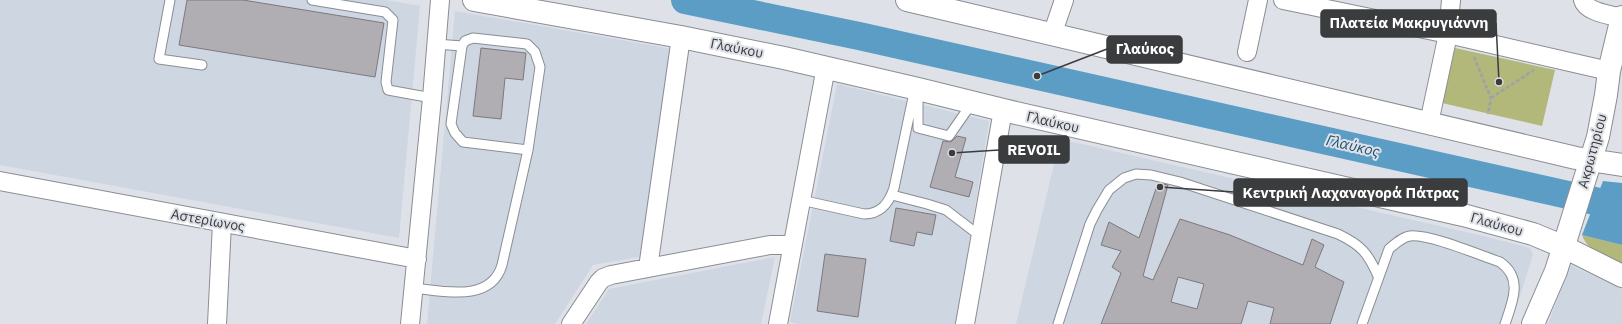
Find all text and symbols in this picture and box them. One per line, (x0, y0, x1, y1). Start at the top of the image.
callout: Πλατεία Μακρυγιάννη (1321, 10, 1496, 37)
text: Πλατεία Μακρυγιάννη (1330, 13, 1488, 32)
street label: Γλαύκου (709, 34, 765, 62)
callout: Γλαύκος (1107, 36, 1182, 63)
text: Γλαύκος (1116, 39, 1175, 58)
street label: Γλαύκου (1025, 107, 1081, 137)
street label: Ακρωτηρίου (1573, 112, 1611, 190)
water label: Γλαύκος (1324, 130, 1383, 161)
callout: REVOIL (999, 136, 1069, 163)
text: REVOIL (1007, 140, 1061, 159)
callout: Κεντρική Λαχαναγορά Πάτρας (1234, 179, 1467, 206)
text: Κεντρική Λαχαναγορά Πάτρας (1243, 183, 1460, 202)
street label: Αστερίωνος (170, 205, 247, 235)
street label: Γλαύκου (1469, 208, 1525, 240)

